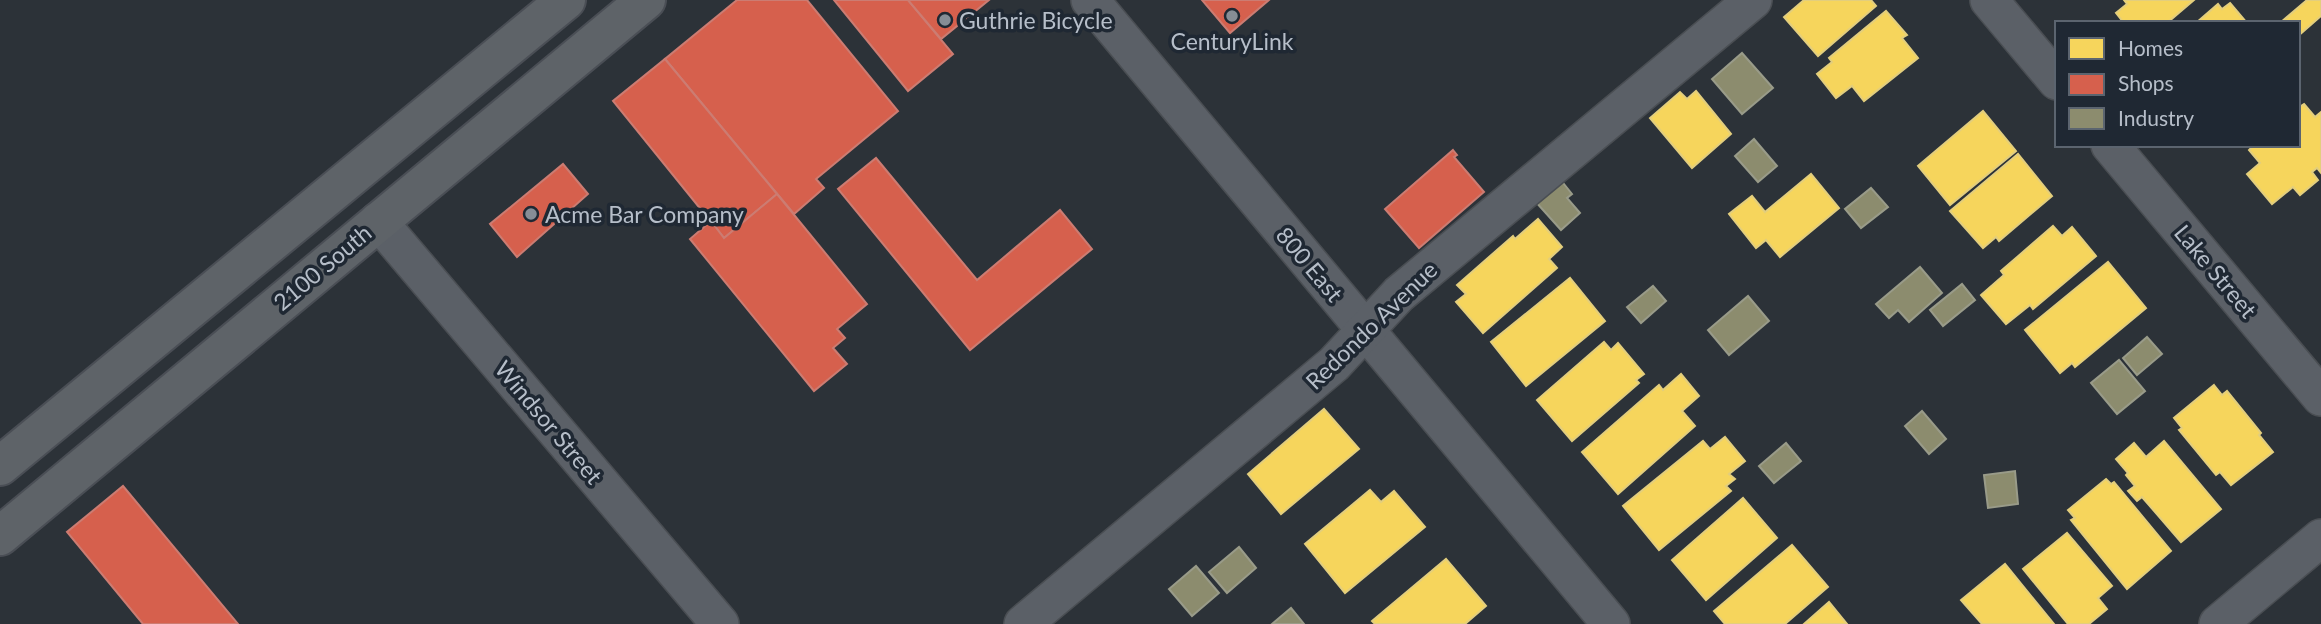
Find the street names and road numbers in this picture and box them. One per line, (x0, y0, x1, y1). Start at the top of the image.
street label: 2100 South (268, 218, 376, 316)
street label: Lake Street (2169, 219, 2263, 324)
street label: 800 East (1271, 221, 1350, 308)
street label: Redondo Avenue (1300, 255, 1442, 395)
street label: Windsor Street (489, 355, 609, 490)

